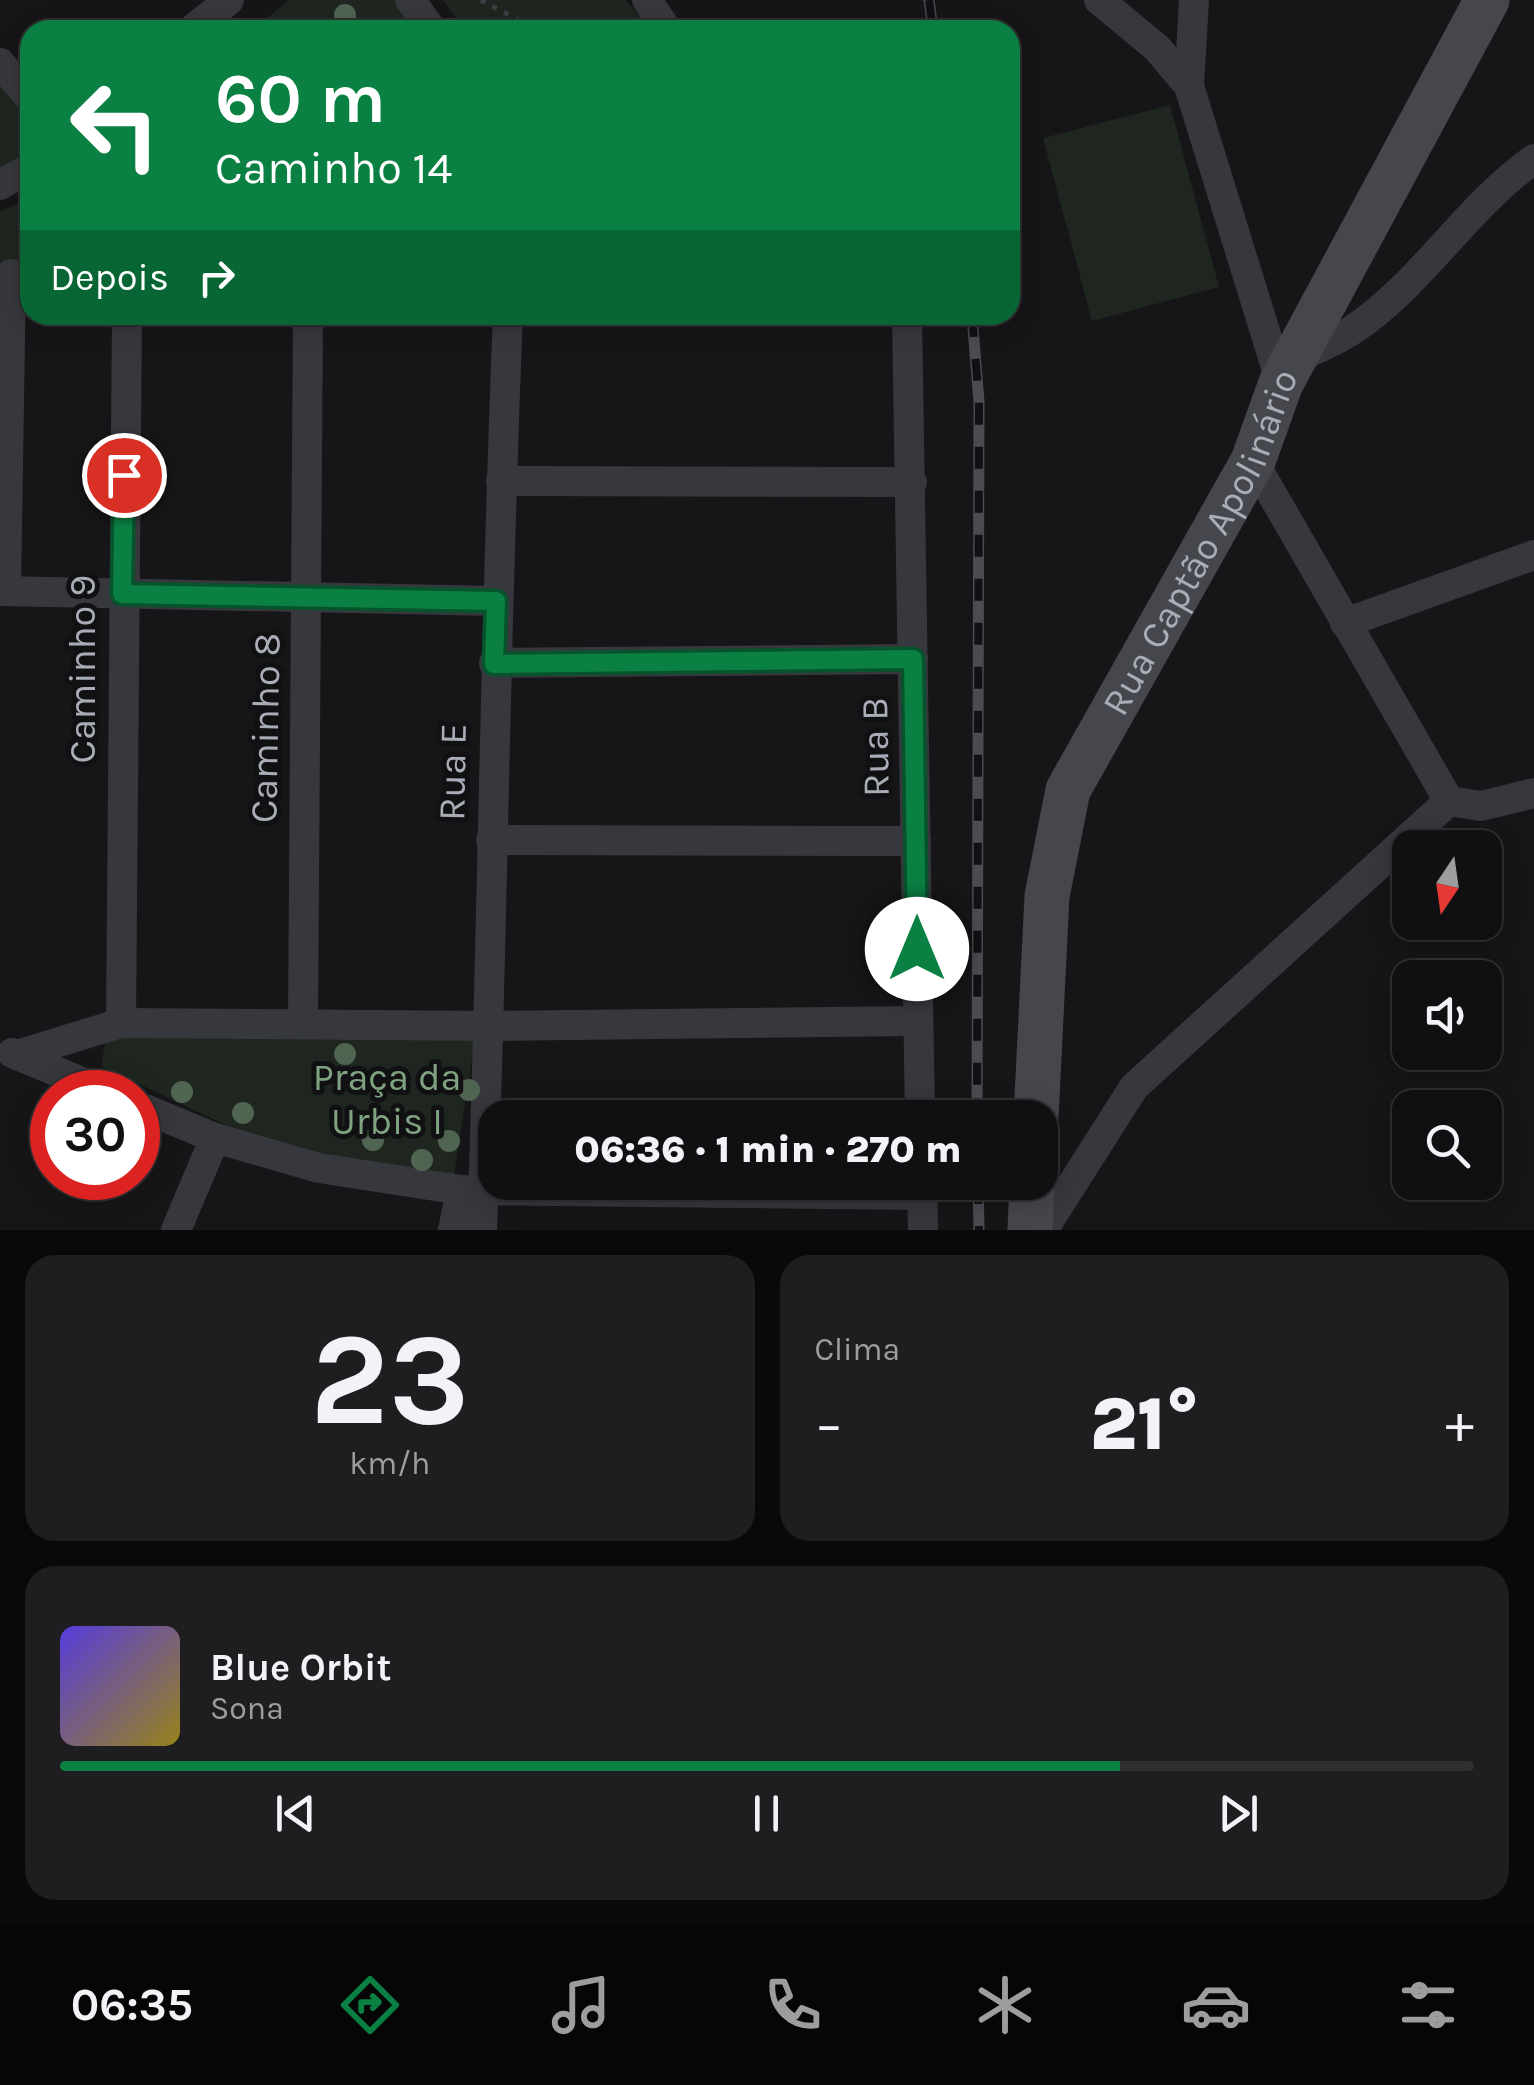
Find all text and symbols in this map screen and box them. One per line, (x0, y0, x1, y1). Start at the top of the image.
text: 60 m (215, 58, 386, 140)
icon: left (50, 60, 180, 190)
text: Caminho 14 (215, 142, 452, 194)
icon: right (189, 250, 244, 305)
text: Depois (50, 255, 169, 300)
street label: Rua Captão Apolinário (1093, 361, 1308, 723)
pin (82, 433, 167, 518)
icon: arrive (97, 448, 152, 503)
street label: Caminho 9 (60, 575, 105, 763)
street label: Caminho 8 (241, 633, 290, 823)
street label: Rua B (852, 697, 899, 797)
street label: Rua E (429, 723, 476, 821)
north arrow (1392, 830, 1502, 940)
map controls (1392, 830, 1502, 1200)
position arrow (865, 897, 969, 1001)
button: sound (1392, 960, 1502, 1070)
park label: Praça da Urbis I (313, 1055, 461, 1144)
speed limit sign: 30 (30, 1070, 160, 1200)
button: search (1392, 1090, 1502, 1200)
text: 06:36 · 1 min · 270 m (574, 1127, 962, 1172)
text: 23 (310, 1304, 470, 1456)
text: Clima (815, 1331, 900, 1368)
text: 21° (1090, 1380, 1199, 1468)
text: − (815, 1392, 843, 1456)
text: + (1445, 1392, 1474, 1456)
text: km/h (349, 1445, 430, 1482)
text: Blue Orbit (210, 1645, 391, 1690)
text: Sona (210, 1690, 284, 1727)
icon: previous (268, 1786, 323, 1841)
icon: pause (739, 1786, 794, 1841)
icon: next (1211, 1786, 1266, 1841)
icon: directions (335, 1970, 405, 2040)
icon: music (546, 1970, 616, 2040)
icon: phone (758, 1970, 828, 2040)
icon: climate (970, 1970, 1040, 2040)
icon: car (1181, 1970, 1251, 2040)
icon: filters (1393, 1970, 1463, 2040)
text: 06:35 (71, 1979, 193, 2031)

